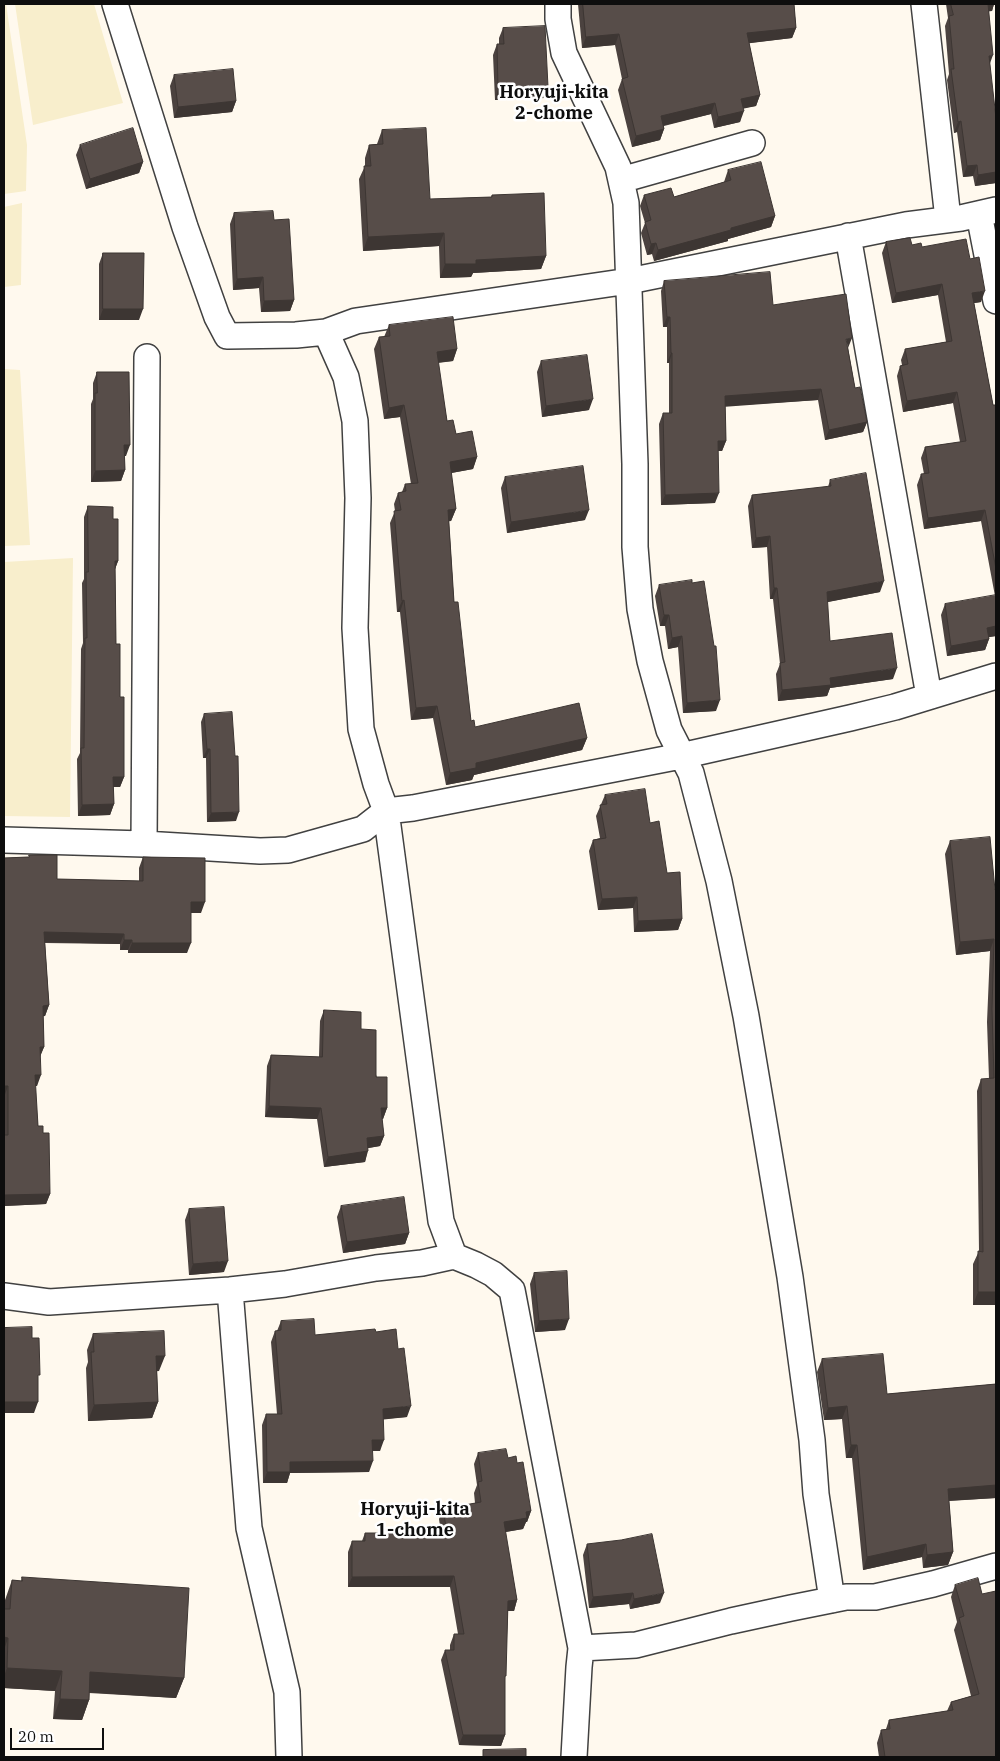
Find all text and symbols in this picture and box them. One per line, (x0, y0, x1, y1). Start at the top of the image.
district label: Horyuji-kita 2-chome (499, 82, 609, 125)
district label: Horyuji-kita 1-chome (360, 1499, 470, 1542)
scale bar (12, 1718, 106, 1750)
text: 20 m (18, 1727, 54, 1746)

